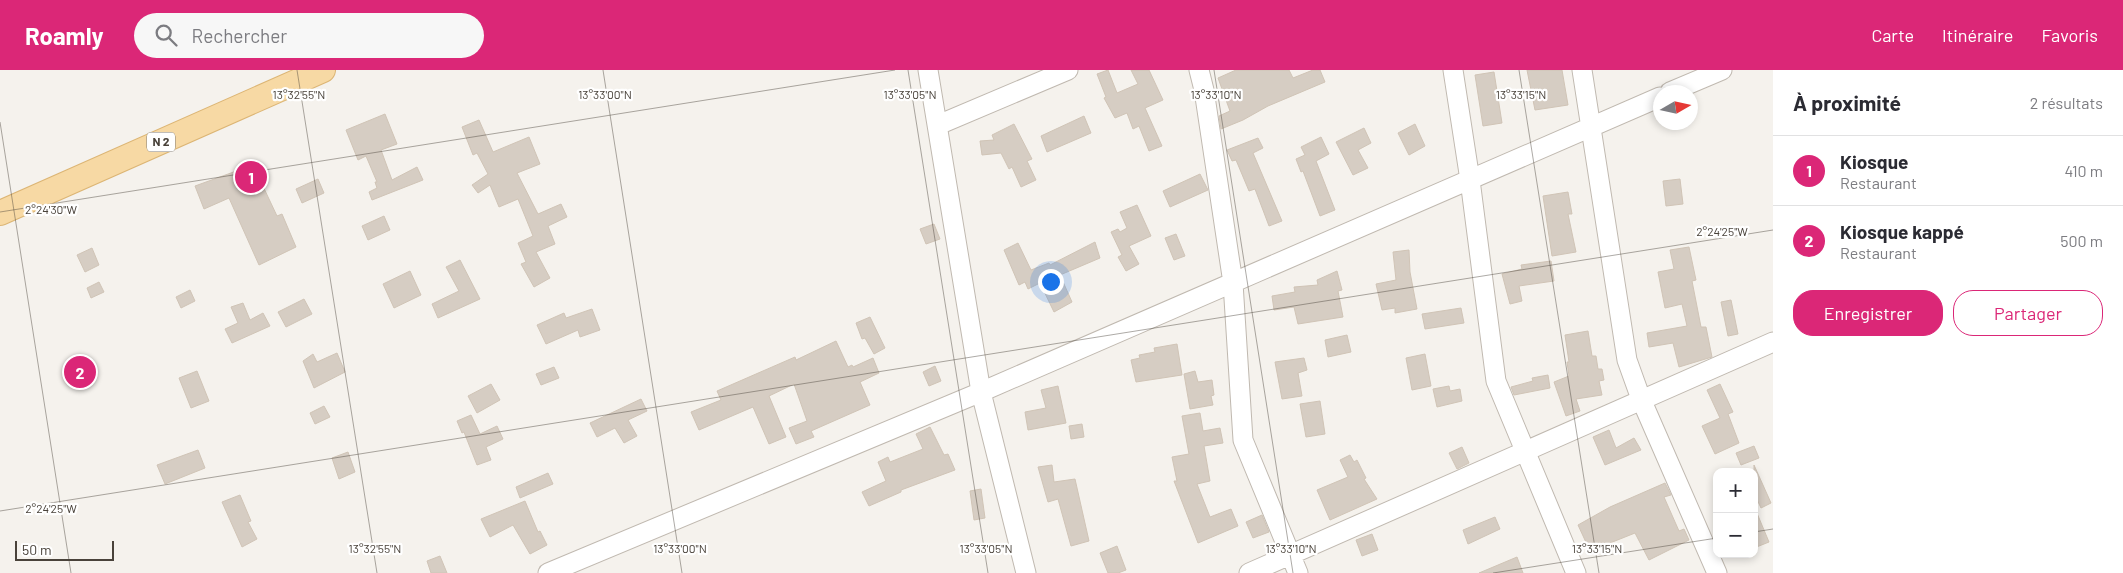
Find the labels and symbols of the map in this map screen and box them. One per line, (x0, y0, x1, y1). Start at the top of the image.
north arrow (1653, 85, 1698, 130)
text: 13°32'55"N (273, 87, 325, 101)
text: 13°33'00"N (578, 87, 632, 101)
text: 13°33'05"N (883, 87, 937, 101)
text: 13°33'10"N (1190, 87, 1242, 101)
text: 13°33'15"N (1496, 87, 1546, 101)
road number: N 2 (147, 132, 175, 152)
pin: 1 (235, 158, 267, 196)
text: 2°24'30"W (25, 202, 78, 216)
text: 2°24'25"W (1696, 224, 1748, 238)
your location (1038, 269, 1064, 295)
pin: 2 (64, 353, 96, 391)
text: 2°24'25"W (25, 501, 77, 515)
scale bar (15, 538, 114, 561)
text: 13°32'55"N (349, 541, 401, 555)
text: 13°33'00"N (653, 541, 707, 555)
text: 13°33'05"N (959, 541, 1013, 555)
text: 13°33'10"N (1265, 541, 1317, 555)
text: 13°33'15"N (1572, 541, 1622, 555)

